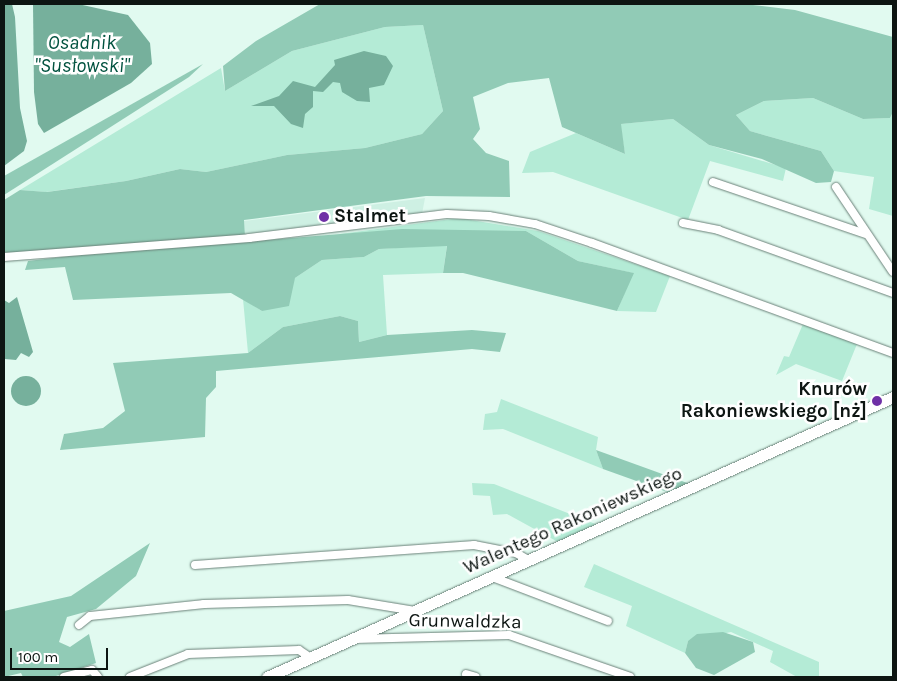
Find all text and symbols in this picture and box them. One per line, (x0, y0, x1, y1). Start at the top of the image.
water label: Osadnik "Susłowski" (34, 31, 130, 78)
place label: Stalmet (334, 206, 406, 228)
marker: Stalmet (318, 211, 330, 223)
place label: Knurów Rakoniewskiego [nż] (681, 379, 867, 423)
marker: Knurów Rakoniewskiego [nż] (871, 395, 883, 407)
street label: Walentego Rakoniewskiego (460, 462, 686, 580)
street label: Grunwaldzka (408, 610, 522, 634)
scale bar (12, 638, 110, 670)
text: 100 m (18, 648, 58, 666)

